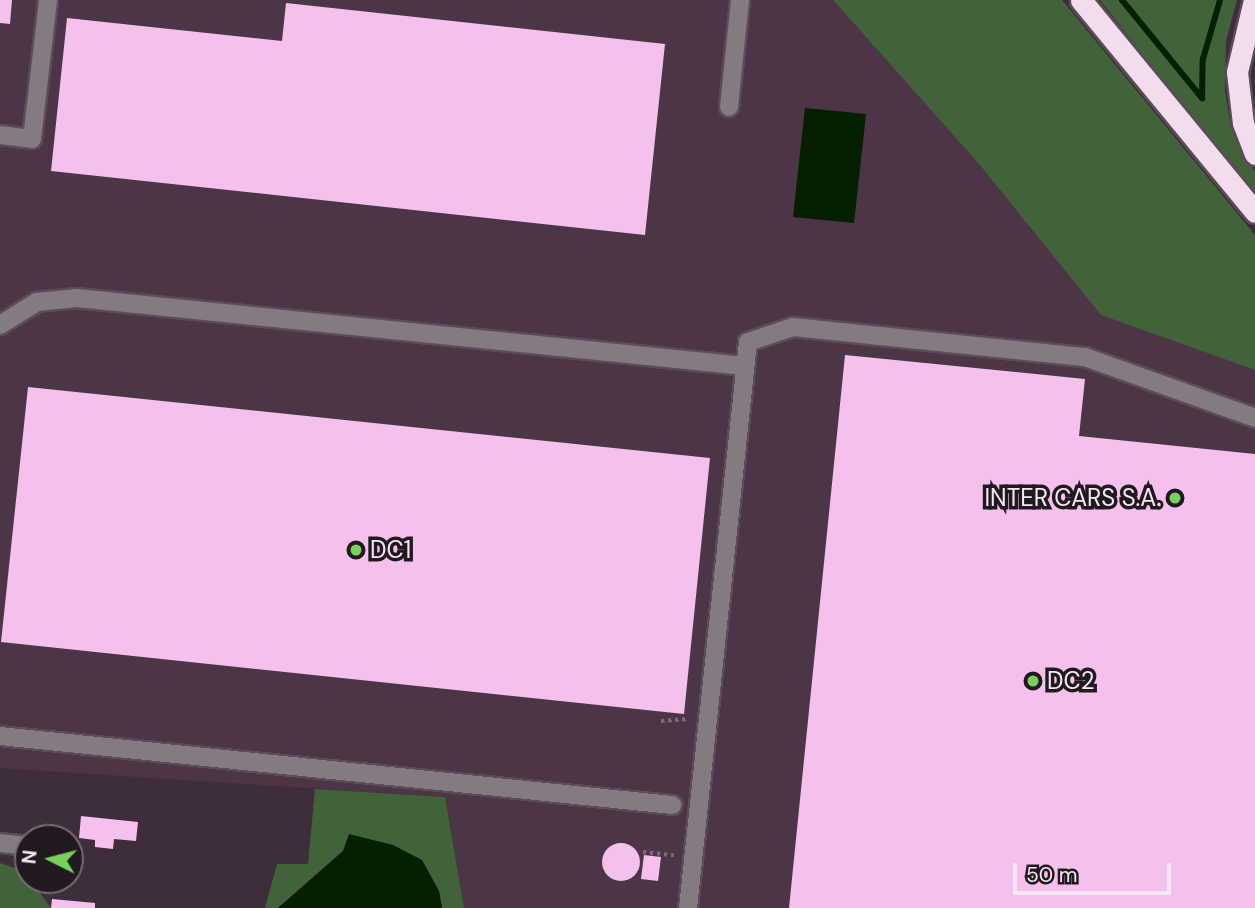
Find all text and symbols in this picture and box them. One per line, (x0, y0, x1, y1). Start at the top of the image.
place label: INTER CARS S.A. (984, 484, 1161, 512)
marker: INTER CARS S.A. (1167, 490, 1183, 506)
place label: DC1 (370, 536, 411, 564)
marker: DC1 (348, 542, 364, 558)
place label: DC2 (1047, 667, 1095, 695)
marker: DC2 (1025, 673, 1041, 689)
north arrow (14, 824, 84, 894)
scale bar (1017, 848, 1174, 892)
text: N (16, 849, 43, 865)
text: 50 m (1026, 861, 1077, 889)

